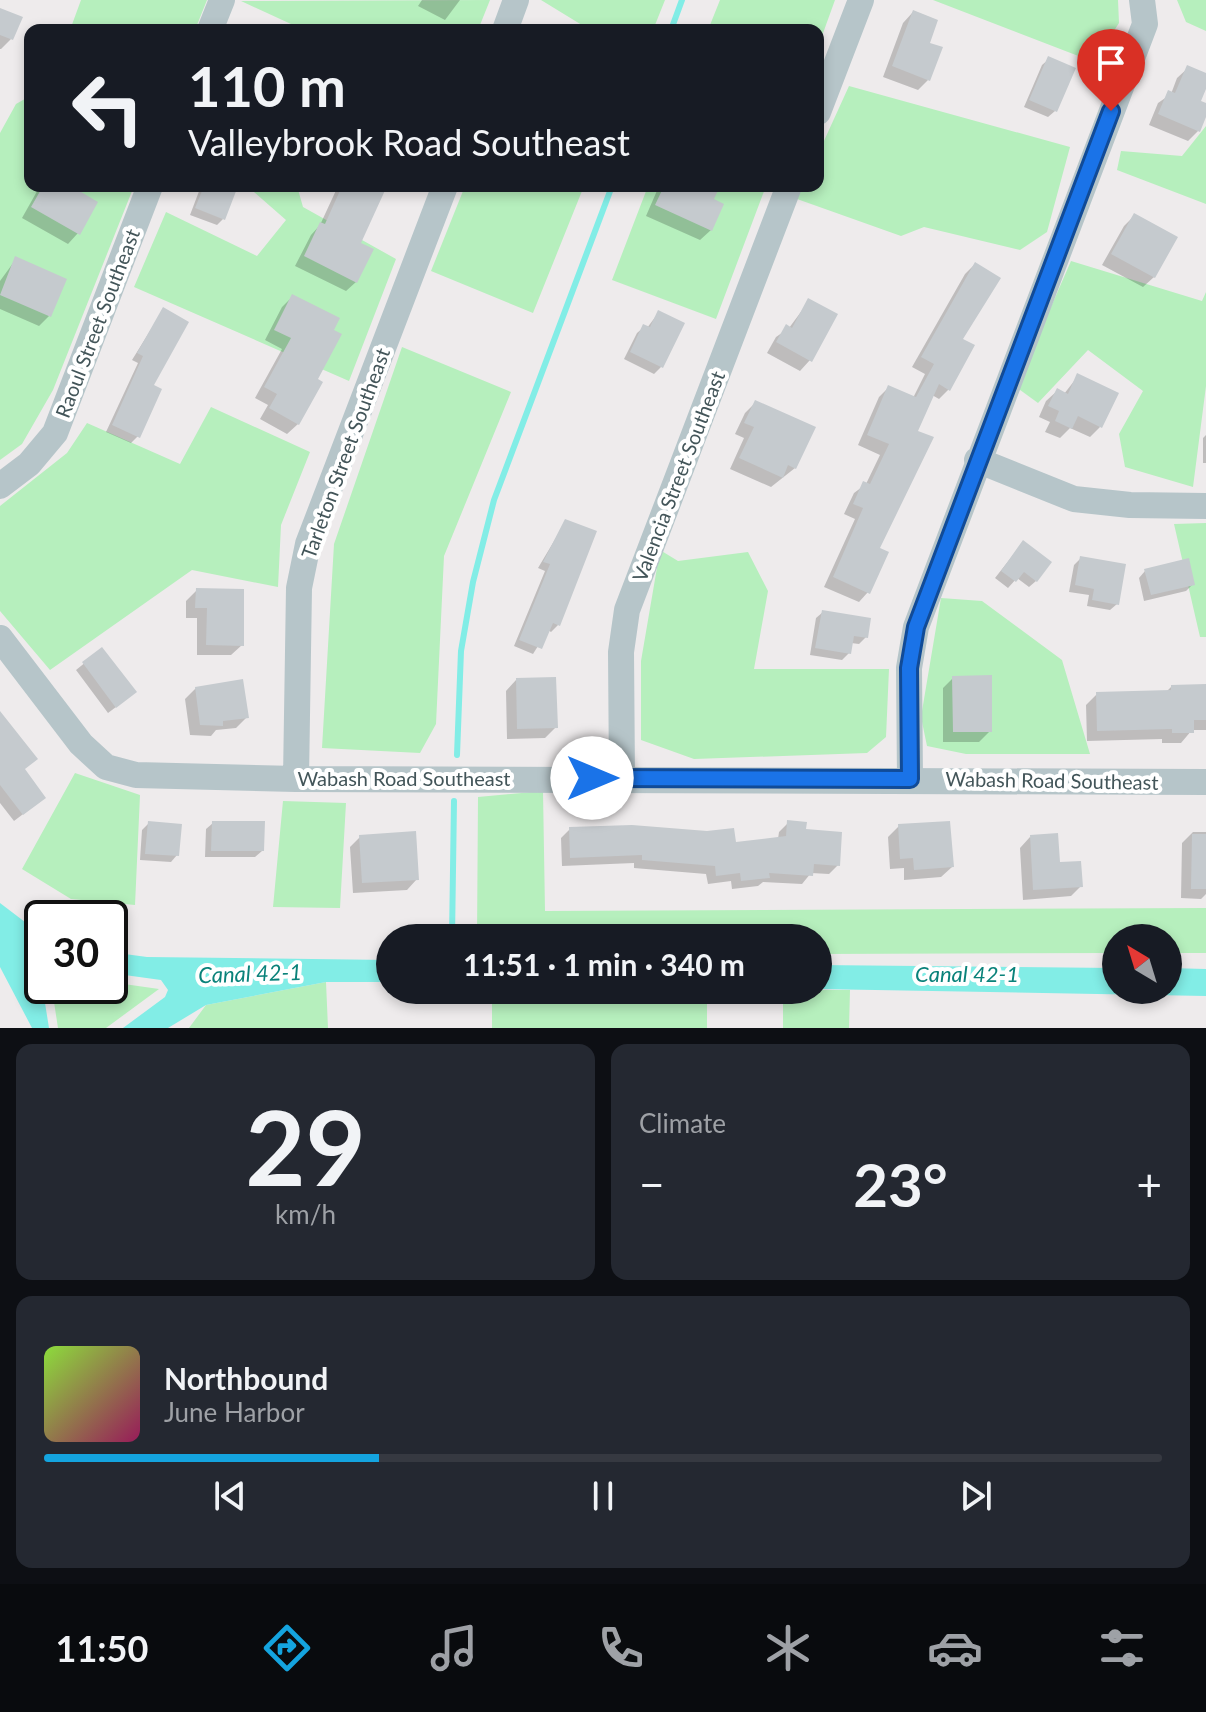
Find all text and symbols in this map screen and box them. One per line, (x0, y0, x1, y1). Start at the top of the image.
pin (1077, 29, 1145, 111)
icon: arrive (1089, 41, 1133, 85)
text: 110 m (188, 52, 346, 119)
icon: left (56, 56, 160, 160)
text: Valleybrook Road Southeast (188, 120, 630, 164)
street label: Raoul Street Southeast (50, 225, 144, 421)
street label: Tarleton Street Southeast (296, 344, 394, 562)
street label: Valencia Street Southeast (627, 367, 729, 585)
position arrow (550, 736, 634, 820)
street label: Wabash Road Southeast (297, 766, 511, 790)
street label: Wabash Road Southeast (945, 766, 1159, 794)
speed limit sign: 30 (24, 900, 128, 1004)
north arrow (1102, 924, 1182, 1004)
map controls (1102, 924, 1182, 1004)
text: 11:51 · 1 min · 340 m (463, 946, 745, 982)
water label: Canal 42-1 (198, 958, 302, 988)
water label: Canal 42-1 (915, 960, 1019, 987)
text: 29 (245, 1083, 366, 1208)
text: Climate (639, 1107, 726, 1139)
text: 23° (853, 1148, 948, 1220)
text: − (639, 1158, 665, 1210)
text: + (1136, 1158, 1162, 1210)
text: km/h (275, 1198, 336, 1230)
text: Northbound (164, 1360, 328, 1396)
text: June Harbor (164, 1396, 305, 1428)
icon: previous (208, 1474, 252, 1518)
icon: pause (581, 1474, 625, 1518)
icon: next (954, 1474, 998, 1518)
icon: directions (259, 1620, 315, 1676)
icon: music (426, 1620, 482, 1676)
icon: phone (593, 1620, 649, 1676)
icon: climate (760, 1620, 816, 1676)
icon: car (927, 1620, 983, 1676)
icon: filters (1094, 1620, 1150, 1676)
text: 11:50 (56, 1626, 148, 1670)

